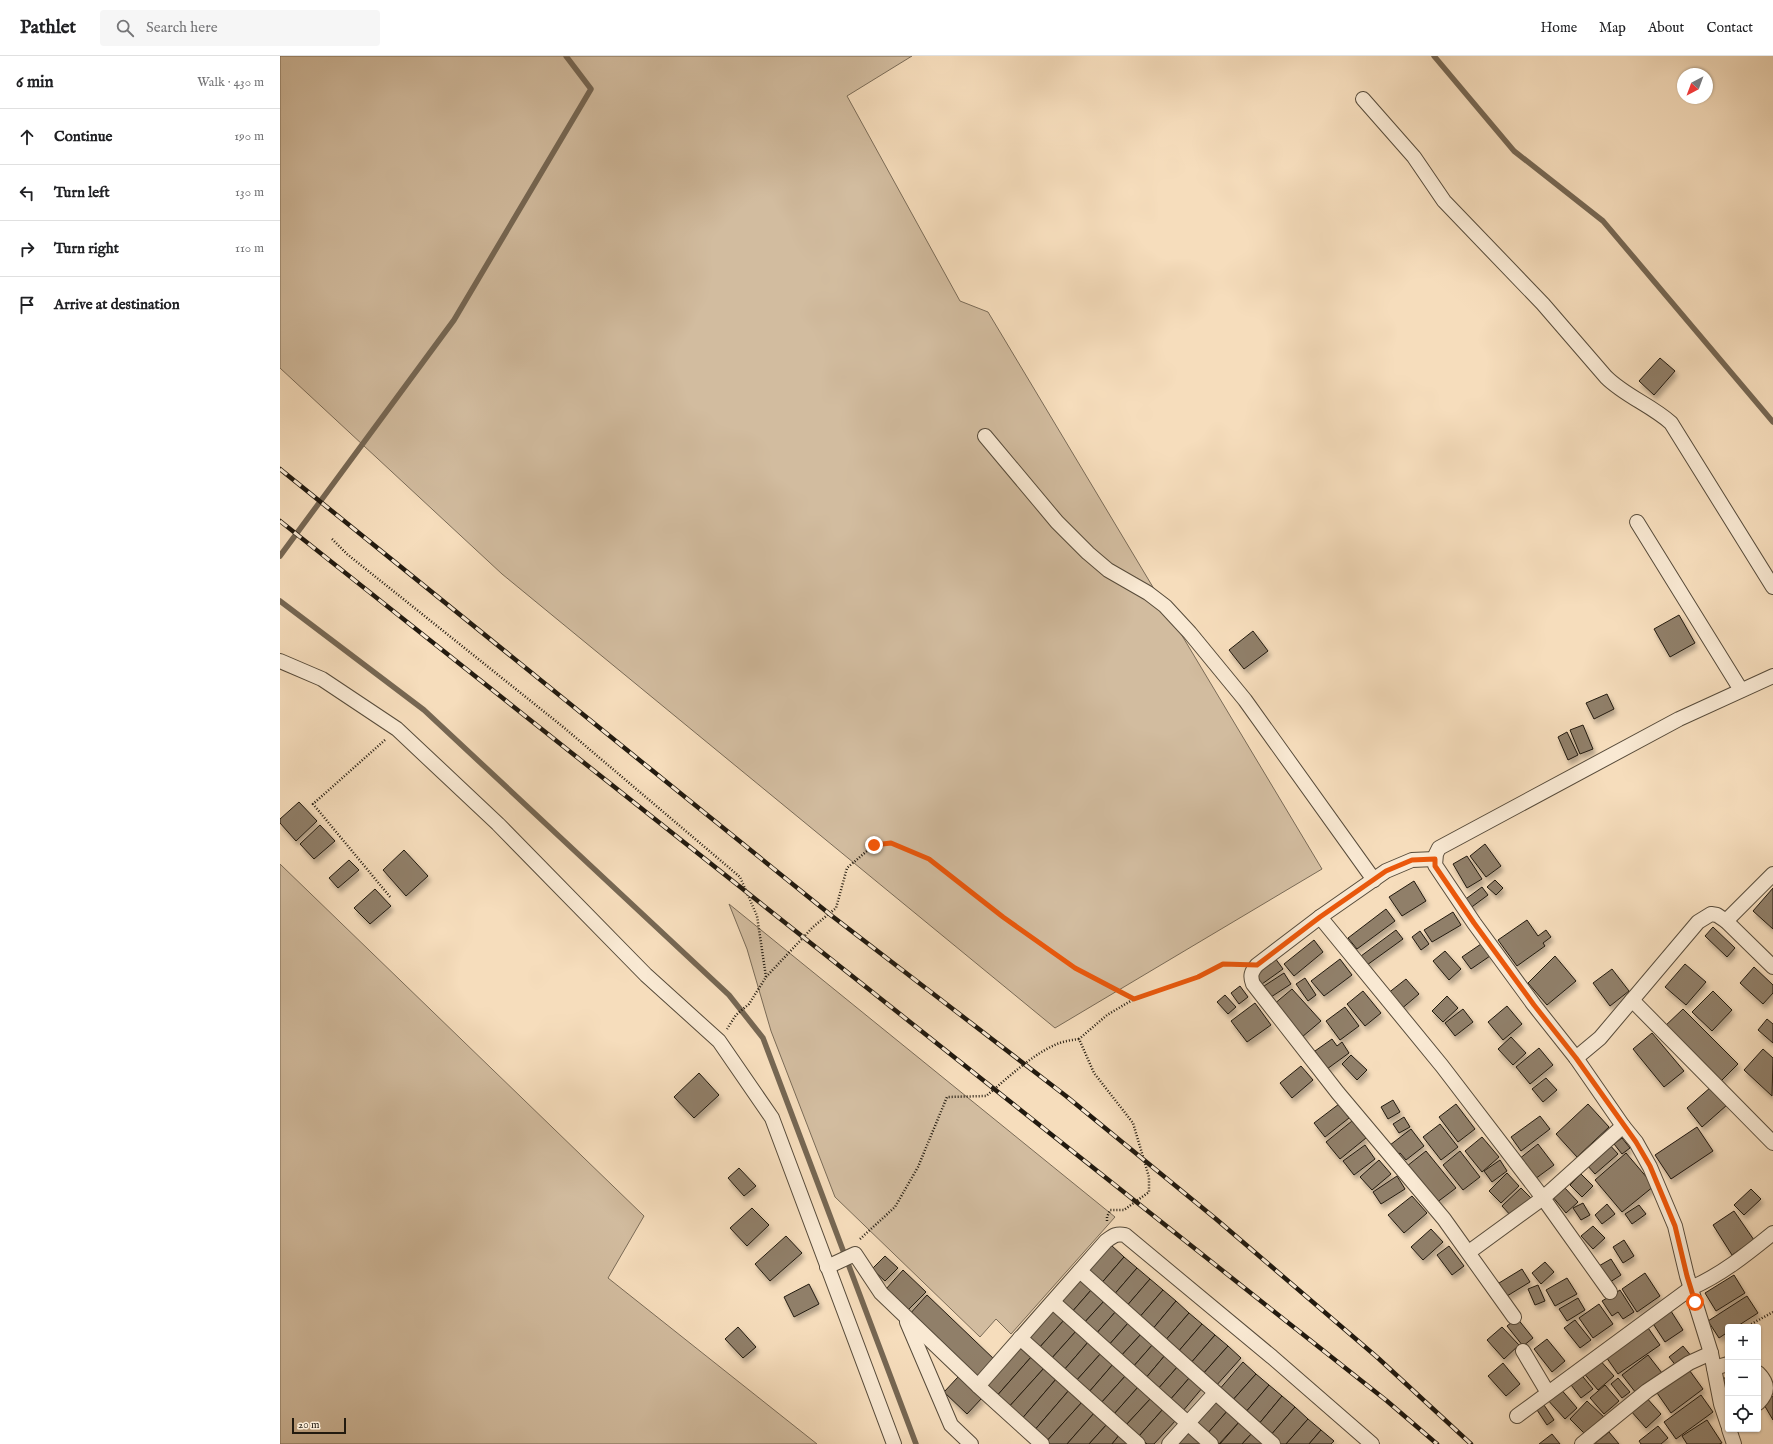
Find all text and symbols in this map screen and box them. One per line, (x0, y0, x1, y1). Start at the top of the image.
search box (100, 10, 380, 46)
text: Pathlet (20, 16, 76, 40)
icon: search (114, 17, 136, 39)
text: Search here (146, 18, 218, 37)
text: Home (1541, 19, 1577, 37)
text: Map (1599, 19, 1626, 37)
text: About (1648, 19, 1684, 37)
text: Contact (1706, 19, 1753, 37)
north arrow (1677, 68, 1713, 104)
text: 6 min (16, 72, 54, 93)
text: Walk · 430 m (197, 74, 264, 91)
icon: ahead (16, 126, 38, 148)
text: Continue (54, 127, 112, 146)
text: 190 m (234, 128, 264, 145)
icon: left (16, 182, 38, 204)
text: Turn left (54, 183, 110, 202)
text: 130 m (235, 184, 264, 201)
icon: right (16, 238, 38, 260)
text: Turn right (54, 239, 119, 258)
text: 110 m (235, 240, 264, 257)
icon: arrive (16, 294, 38, 316)
text: Arrive at destination (54, 295, 180, 314)
route end (865, 836, 883, 854)
route start (1686, 1293, 1704, 1311)
map controls (1725, 1324, 1761, 1432)
button: + (1725, 1324, 1761, 1360)
button: − (1725, 1360, 1761, 1396)
button: locate (1725, 1396, 1761, 1432)
scale bar (292, 1416, 346, 1435)
text: 20 m (298, 1418, 319, 1432)

